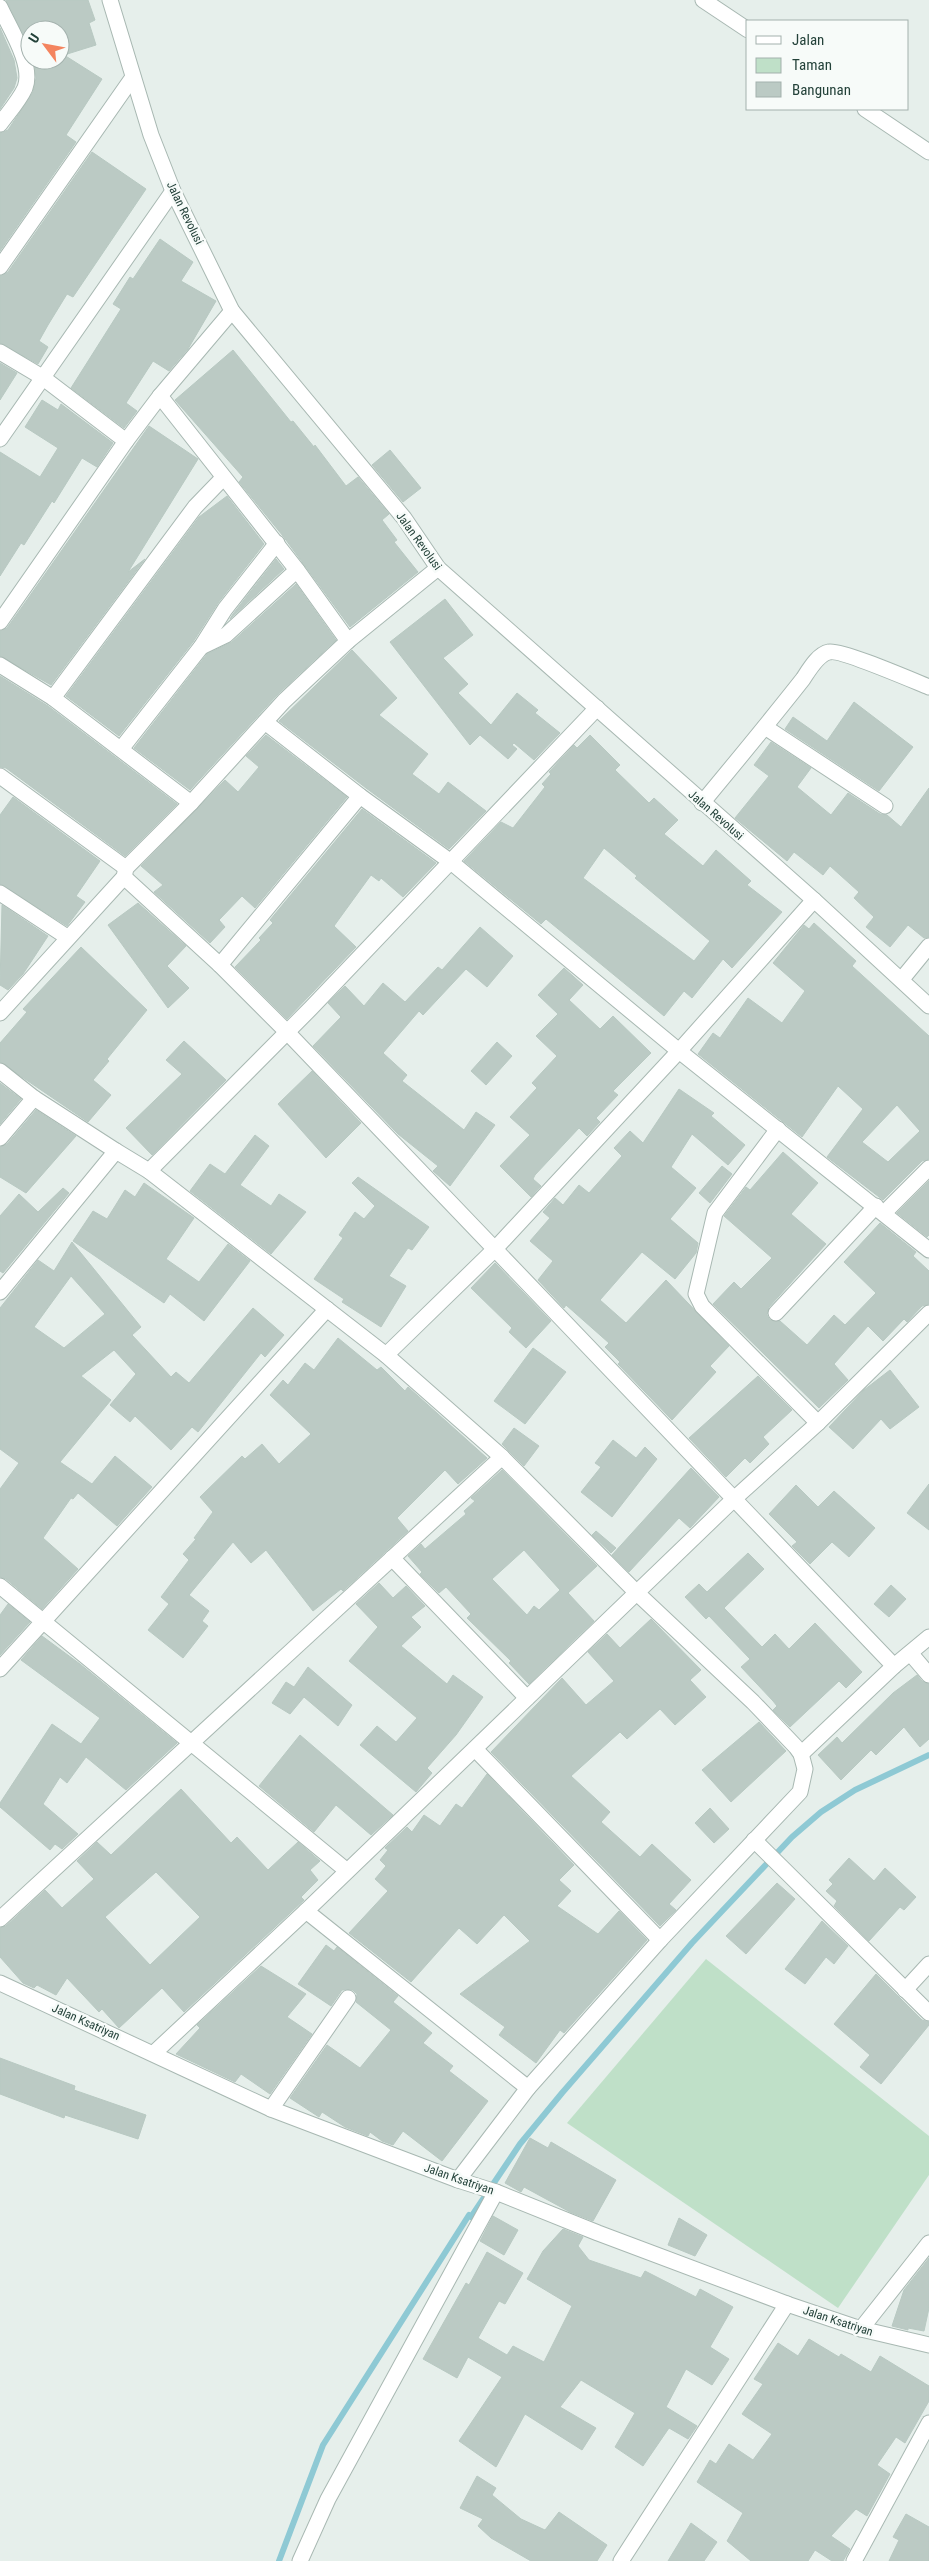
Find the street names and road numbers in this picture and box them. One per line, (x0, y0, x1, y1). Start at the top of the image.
street label: Jalan Revolusi (164, 179, 206, 247)
street label: Jalan Revolusi (393, 509, 445, 573)
street label: Jalan Revolusi (686, 787, 746, 843)
street label: Jalan Ksatriyan (50, 2001, 122, 2043)
street label: Jalan Ksatriyan (422, 2161, 496, 2198)
street label: Jalan Ksatriyan (801, 2303, 875, 2339)

